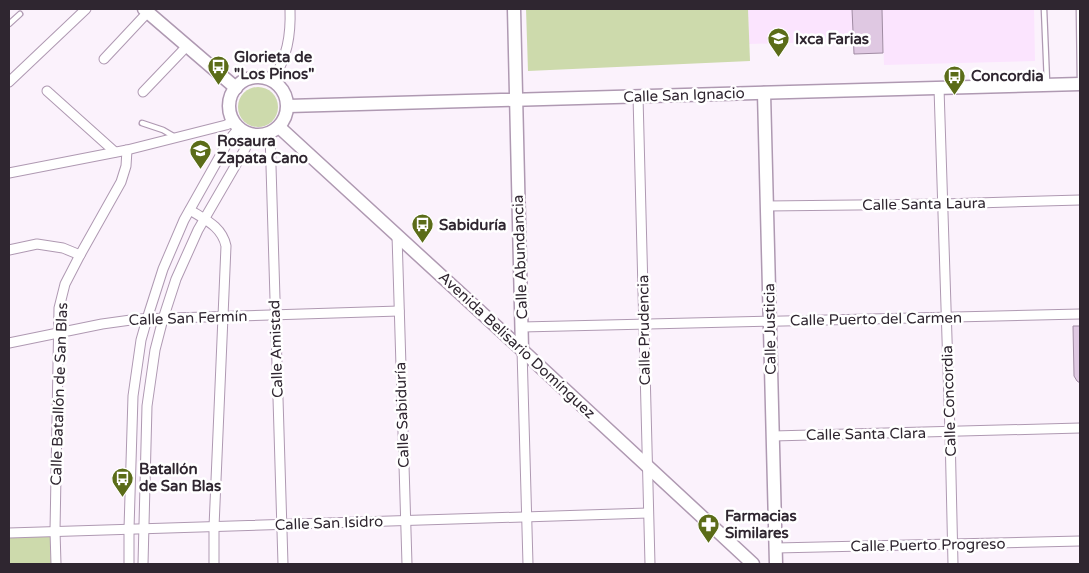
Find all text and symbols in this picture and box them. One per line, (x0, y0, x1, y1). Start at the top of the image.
school or university icon: Ixca Farias (767, 27, 791, 58)
place label: Ixca Farias (795, 30, 869, 48)
place label: Glorieta de "Los Pinos" (234, 48, 314, 83)
bus stop icon: Glorieta de "Los Pinos" (206, 54, 230, 85)
bus stop icon: Concordia (943, 64, 967, 95)
place label: Concordia (971, 67, 1044, 85)
street label: Calle San Ignacio (623, 84, 745, 106)
place label: Rosaura Zapata Cano (217, 132, 308, 168)
school or university icon: Rosaura Zapata Cano (189, 138, 213, 169)
street label: Calle Abundancia (509, 194, 531, 320)
street label: Calle Santa Laura (862, 194, 986, 214)
bus stop icon: Sabiduría (411, 213, 435, 244)
place label: Sabiduría (439, 216, 506, 234)
street label: Avenida Belisario Domínguez (435, 268, 599, 422)
street label: Calle Prudencia (634, 274, 654, 386)
street label: Calle Justicia (760, 283, 780, 375)
street label: Calle Amistad (265, 300, 287, 398)
street label: Calle Batallón de San Blas (47, 302, 71, 486)
street label: Calle San Fermín (128, 307, 248, 329)
street label: Calle Puerto del Carmen (790, 308, 962, 330)
street label: Calle Concordia (938, 345, 960, 457)
street label: Calle Sabiduría (391, 362, 413, 468)
street label: Calle Santa Clara (806, 424, 926, 444)
place label: Batallón de San Blas (139, 460, 221, 495)
bus stop icon: Batallón de San Blas (111, 466, 135, 497)
place label: Farmacias Similares (725, 507, 797, 542)
street label: Calle San Isidro (274, 512, 384, 534)
pharmacy icon: Farmacias Similares (697, 513, 721, 544)
street label: Calle Puerto Progreso (850, 535, 1006, 555)

